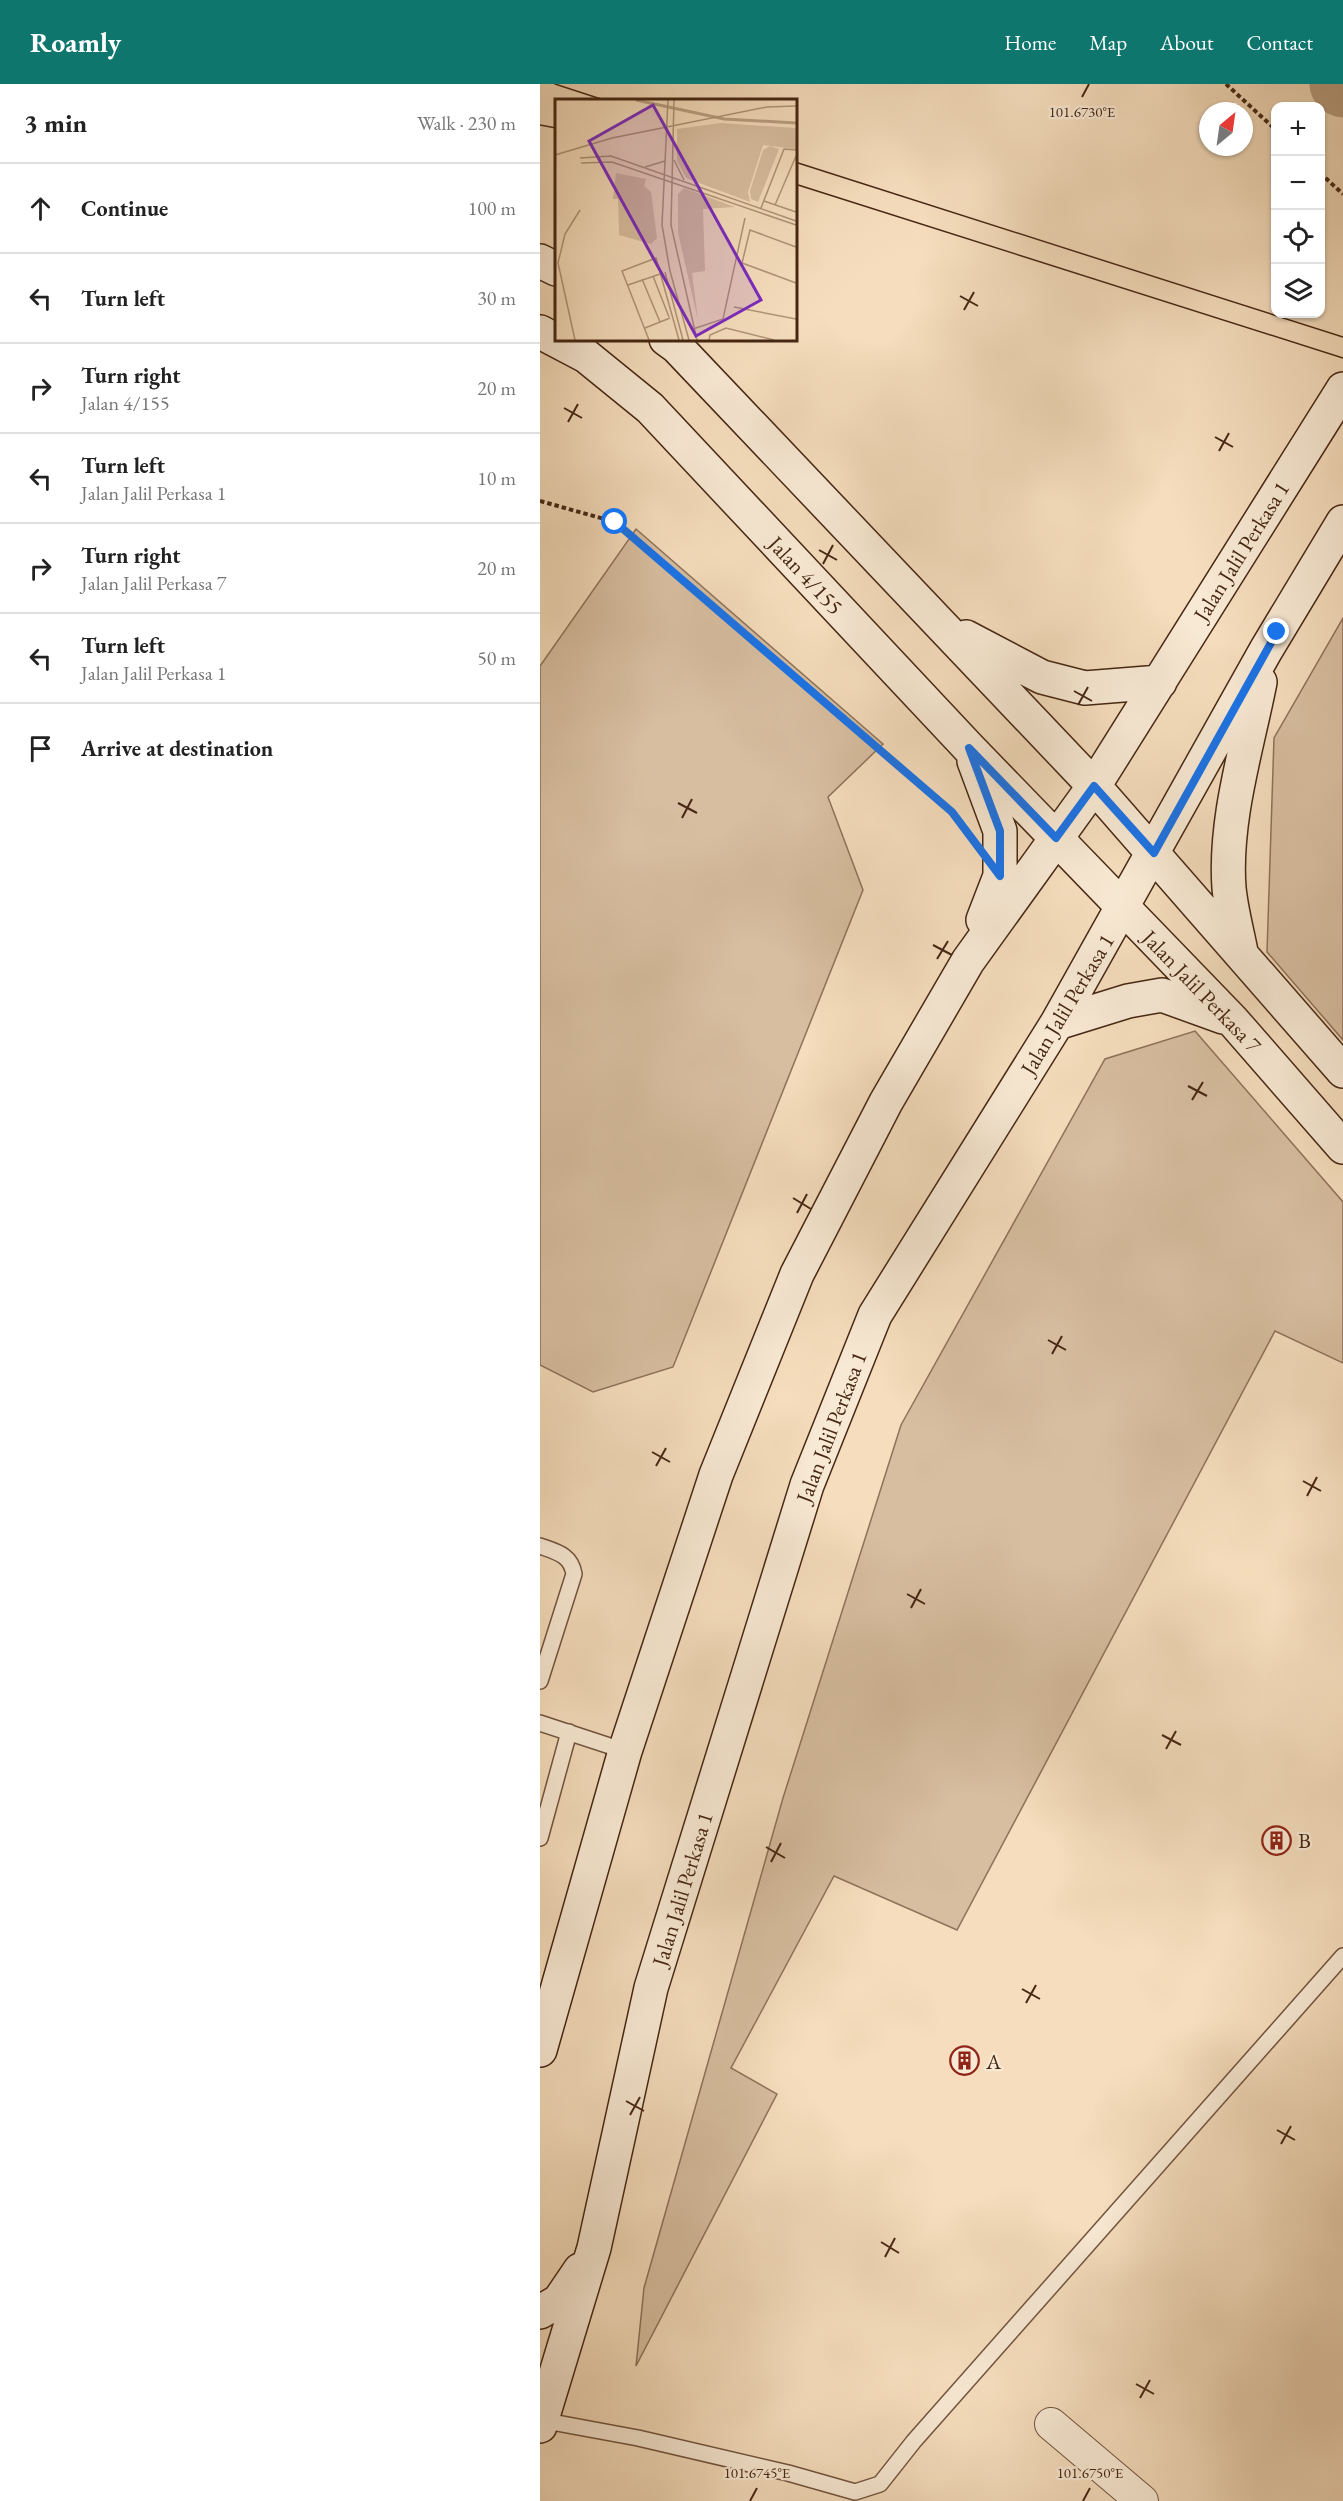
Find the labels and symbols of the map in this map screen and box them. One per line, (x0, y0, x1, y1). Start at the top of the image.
inset map (555, 99, 796, 340)
text: 101.6730°E (1049, 102, 1116, 121)
north arrow (1199, 102, 1253, 156)
street label: Jalan Jalil Perkasa 1 (1186, 476, 1296, 628)
route start (601, 508, 627, 534)
street label: Jalan 4/155 (760, 528, 849, 621)
route end (1263, 618, 1289, 644)
street label: Jalan Jalil Perkasa 7 (1134, 922, 1268, 1059)
street label: Jalan Jalil Perkasa 1 (1013, 928, 1121, 1082)
street label: Jalan Jalil Perkasa 1 (789, 1347, 874, 1509)
street label: Jalan Jalil Perkasa 1 (645, 1808, 720, 1972)
building icon: B (1261, 1824, 1293, 1856)
place label: B (1298, 1826, 1311, 1855)
building icon: A (949, 2045, 981, 2077)
place label: A (985, 2047, 1002, 2076)
text: 101.6745°E (724, 2463, 791, 2482)
text: 101.6750°E (1057, 2463, 1124, 2482)

